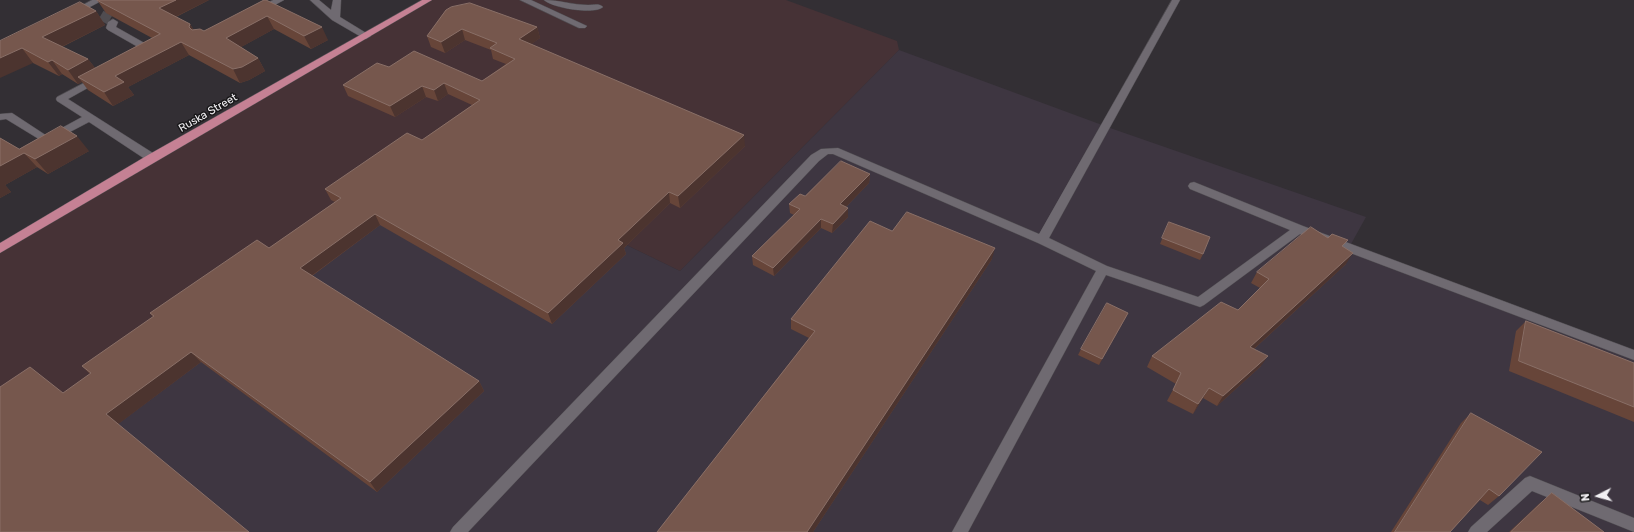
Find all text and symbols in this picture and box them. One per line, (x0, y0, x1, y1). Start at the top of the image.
street label: Ruska Street (176, 91, 240, 135)
north arrow (1578, 476, 1618, 516)
text: N (1579, 493, 1592, 502)

